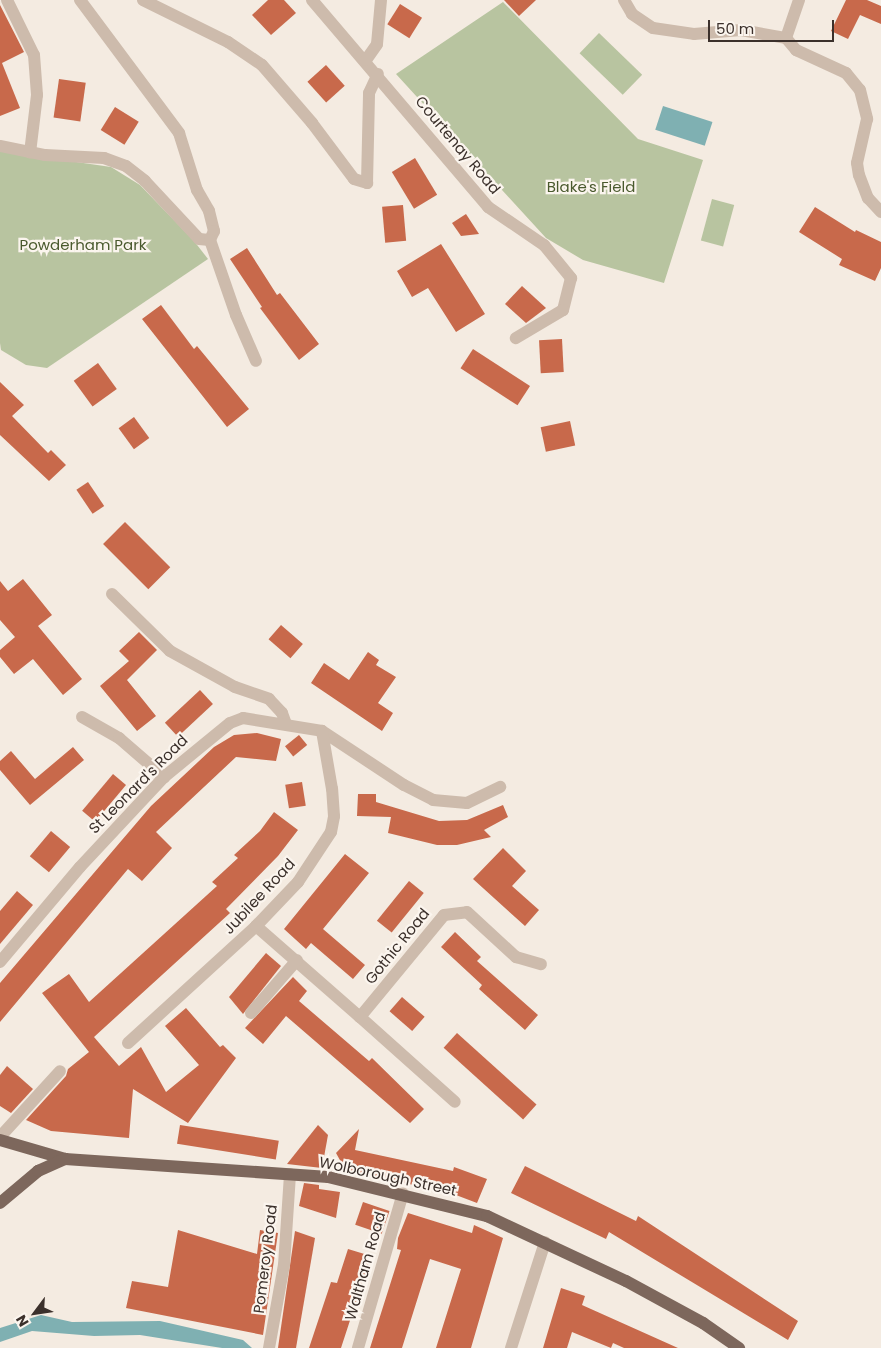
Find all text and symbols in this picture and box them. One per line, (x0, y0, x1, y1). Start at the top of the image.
scale bar (711, 10, 837, 42)
text: 50 m (716, 18, 754, 39)
street label: Courtenay Road (412, 92, 504, 198)
park label: Blake's Field (547, 178, 635, 196)
park label: Powderham Park (20, 236, 146, 254)
street label: St Leonard's Road (85, 731, 191, 837)
street label: Jubilee Road (219, 855, 299, 937)
street label: Gothic Road (361, 905, 433, 987)
street label: Wolborough Street (318, 1153, 458, 1199)
street label: Pomeroy Road (249, 1203, 281, 1315)
street label: Waltham Road (341, 1210, 389, 1322)
north arrow (10, 1288, 60, 1338)
text: N (11, 1311, 33, 1330)

